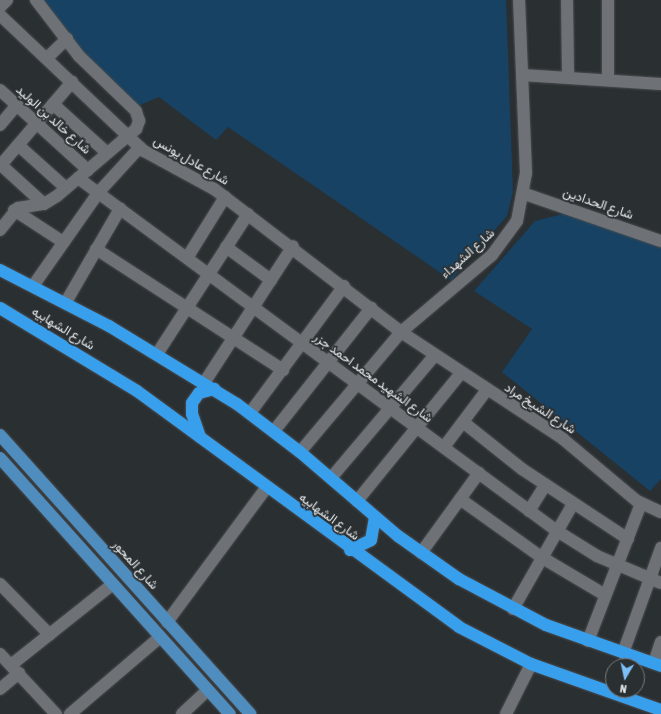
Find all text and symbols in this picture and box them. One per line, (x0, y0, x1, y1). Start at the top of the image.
street label: شارع خالد بن الوليد (12, 82, 94, 158)
street label: شارع عادل يونس (150, 133, 232, 189)
street label: شارع الحدادين (561, 185, 635, 223)
street label: شارع الشهداء (438, 226, 498, 282)
street label: شارع الشهابيه (29, 304, 97, 354)
street label: شارع الشهيد محمد احمد جزر (310, 330, 436, 426)
street label: شارع الشيخ مراد (501, 380, 579, 438)
street label: شارع الشهابيه (296, 490, 362, 544)
street label: شارع المحور (109, 537, 161, 593)
north arrow (605, 658, 645, 698)
text: N (619, 682, 627, 695)

